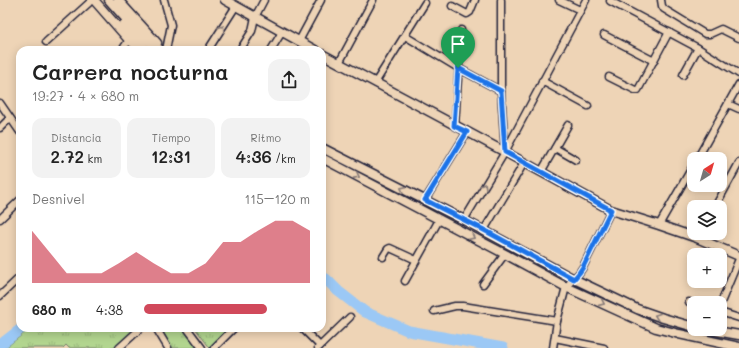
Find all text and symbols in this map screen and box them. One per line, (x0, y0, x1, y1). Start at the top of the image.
one-way arrow (217, 25, 225, 32)
pin (441, 27, 475, 68)
icon: arrive (447, 33, 469, 55)
text: Carrera nocturna (32, 57, 229, 86)
button: share (268, 59, 310, 101)
text: 19:27 · 4 × 680 m (32, 87, 139, 104)
text: Distancia (51, 130, 102, 145)
text: Tiempo (152, 130, 190, 145)
text: Ritmo (250, 130, 281, 145)
text: 2.72 (50, 145, 84, 167)
text: 12:31 (151, 145, 191, 167)
text: 4:36 (236, 145, 272, 167)
text: km (84, 151, 102, 166)
text: /km (272, 151, 296, 166)
north arrow (687, 152, 727, 192)
map controls (687, 152, 727, 336)
one-way arrow (352, 171, 360, 179)
one-way arrow (480, 183, 487, 190)
one-way arrow (400, 186, 407, 194)
text: Desnivel (32, 190, 85, 207)
text: 115–120 m (245, 190, 310, 207)
button: layers (687, 200, 727, 240)
one-way arrow (467, 232, 475, 239)
button: + (687, 248, 727, 288)
button: − (687, 296, 727, 336)
one-way arrow (597, 298, 605, 306)
text: 680 m (32, 301, 71, 318)
text: 4:38 (96, 301, 123, 318)
one-way arrow (653, 312, 660, 321)

